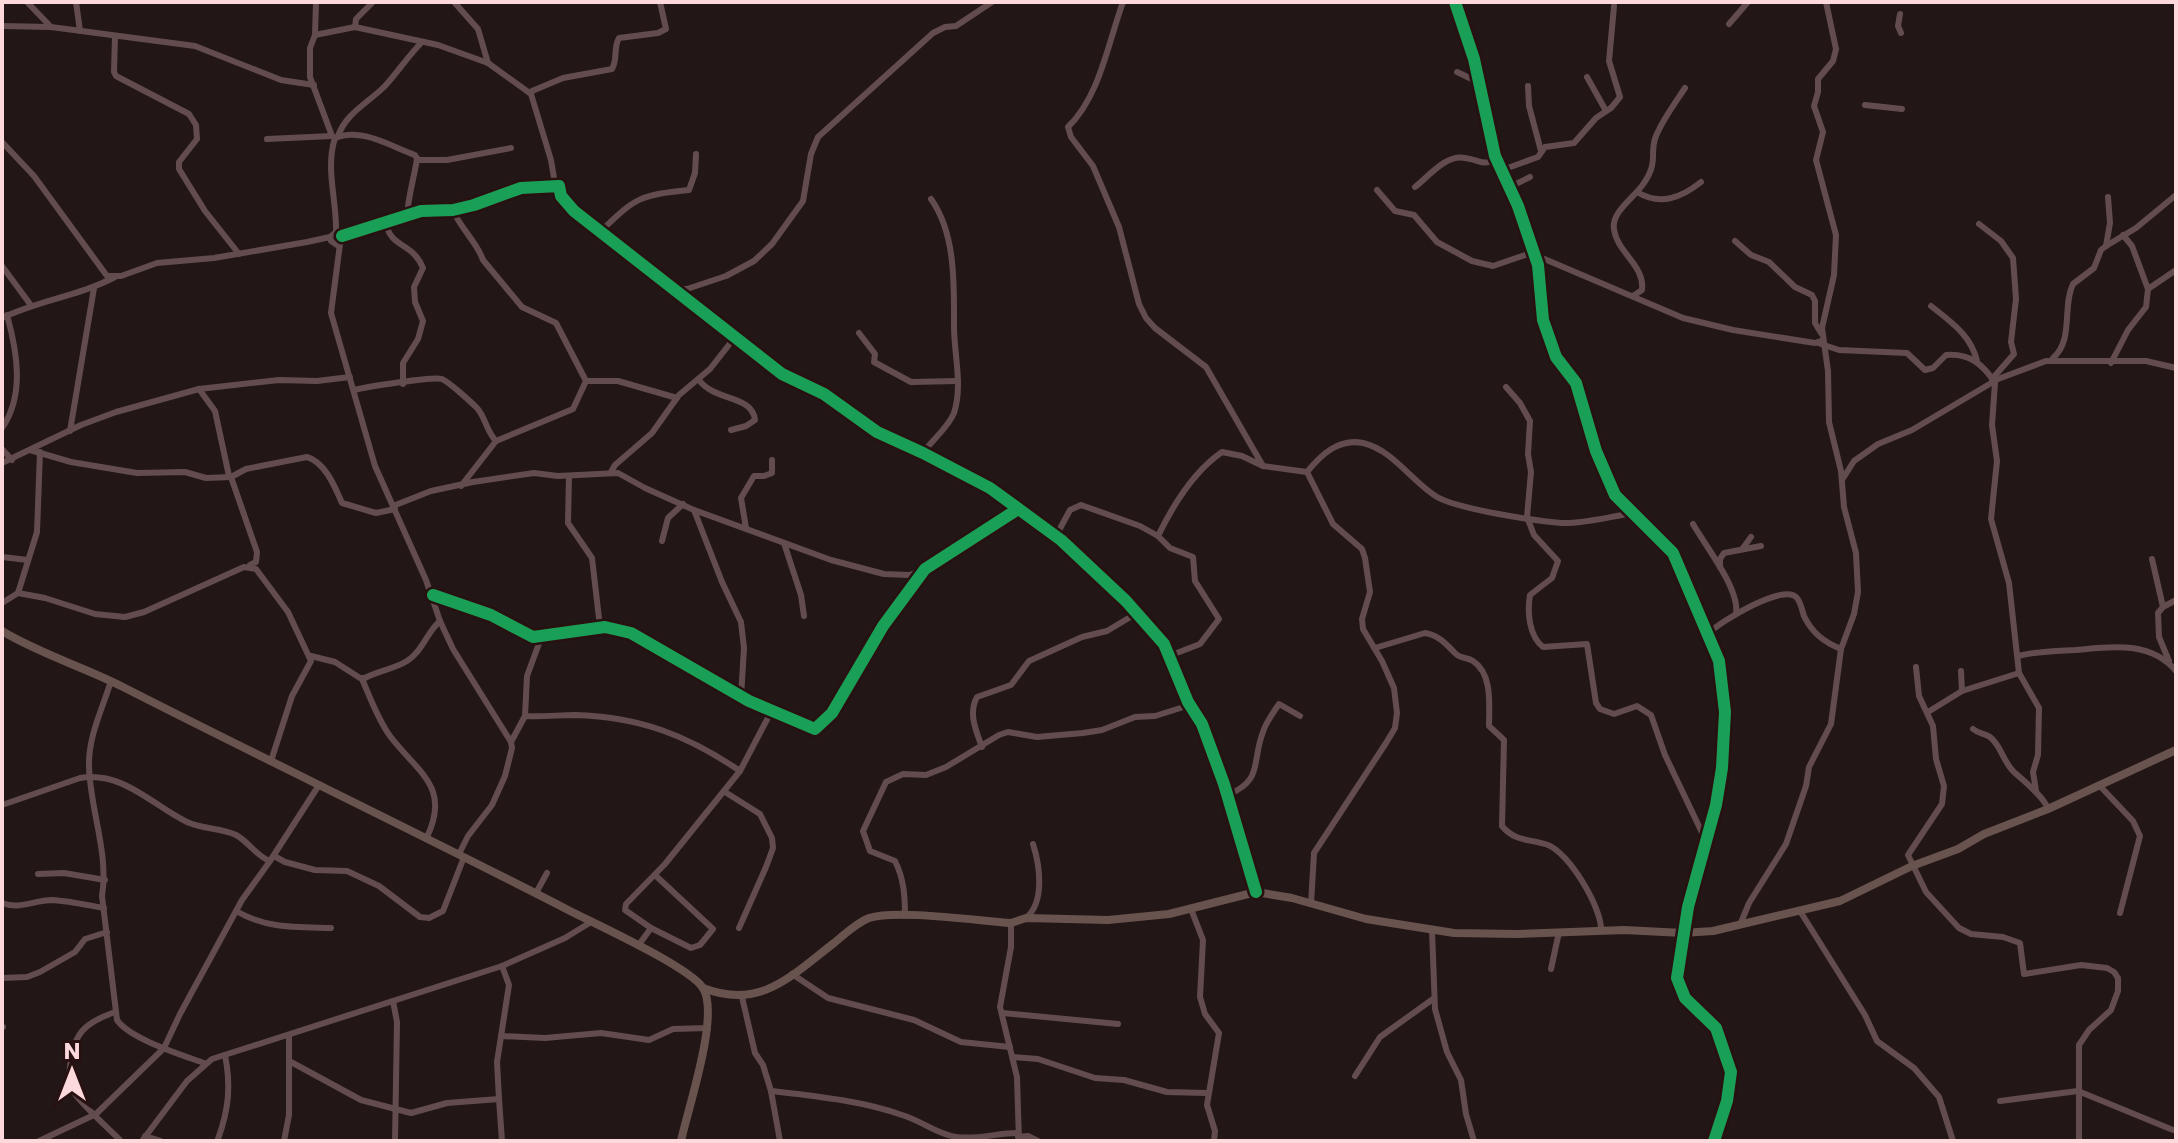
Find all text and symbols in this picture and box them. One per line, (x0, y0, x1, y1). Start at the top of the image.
north arrow (32, 1031, 112, 1111)
text: N (64, 1036, 80, 1067)

